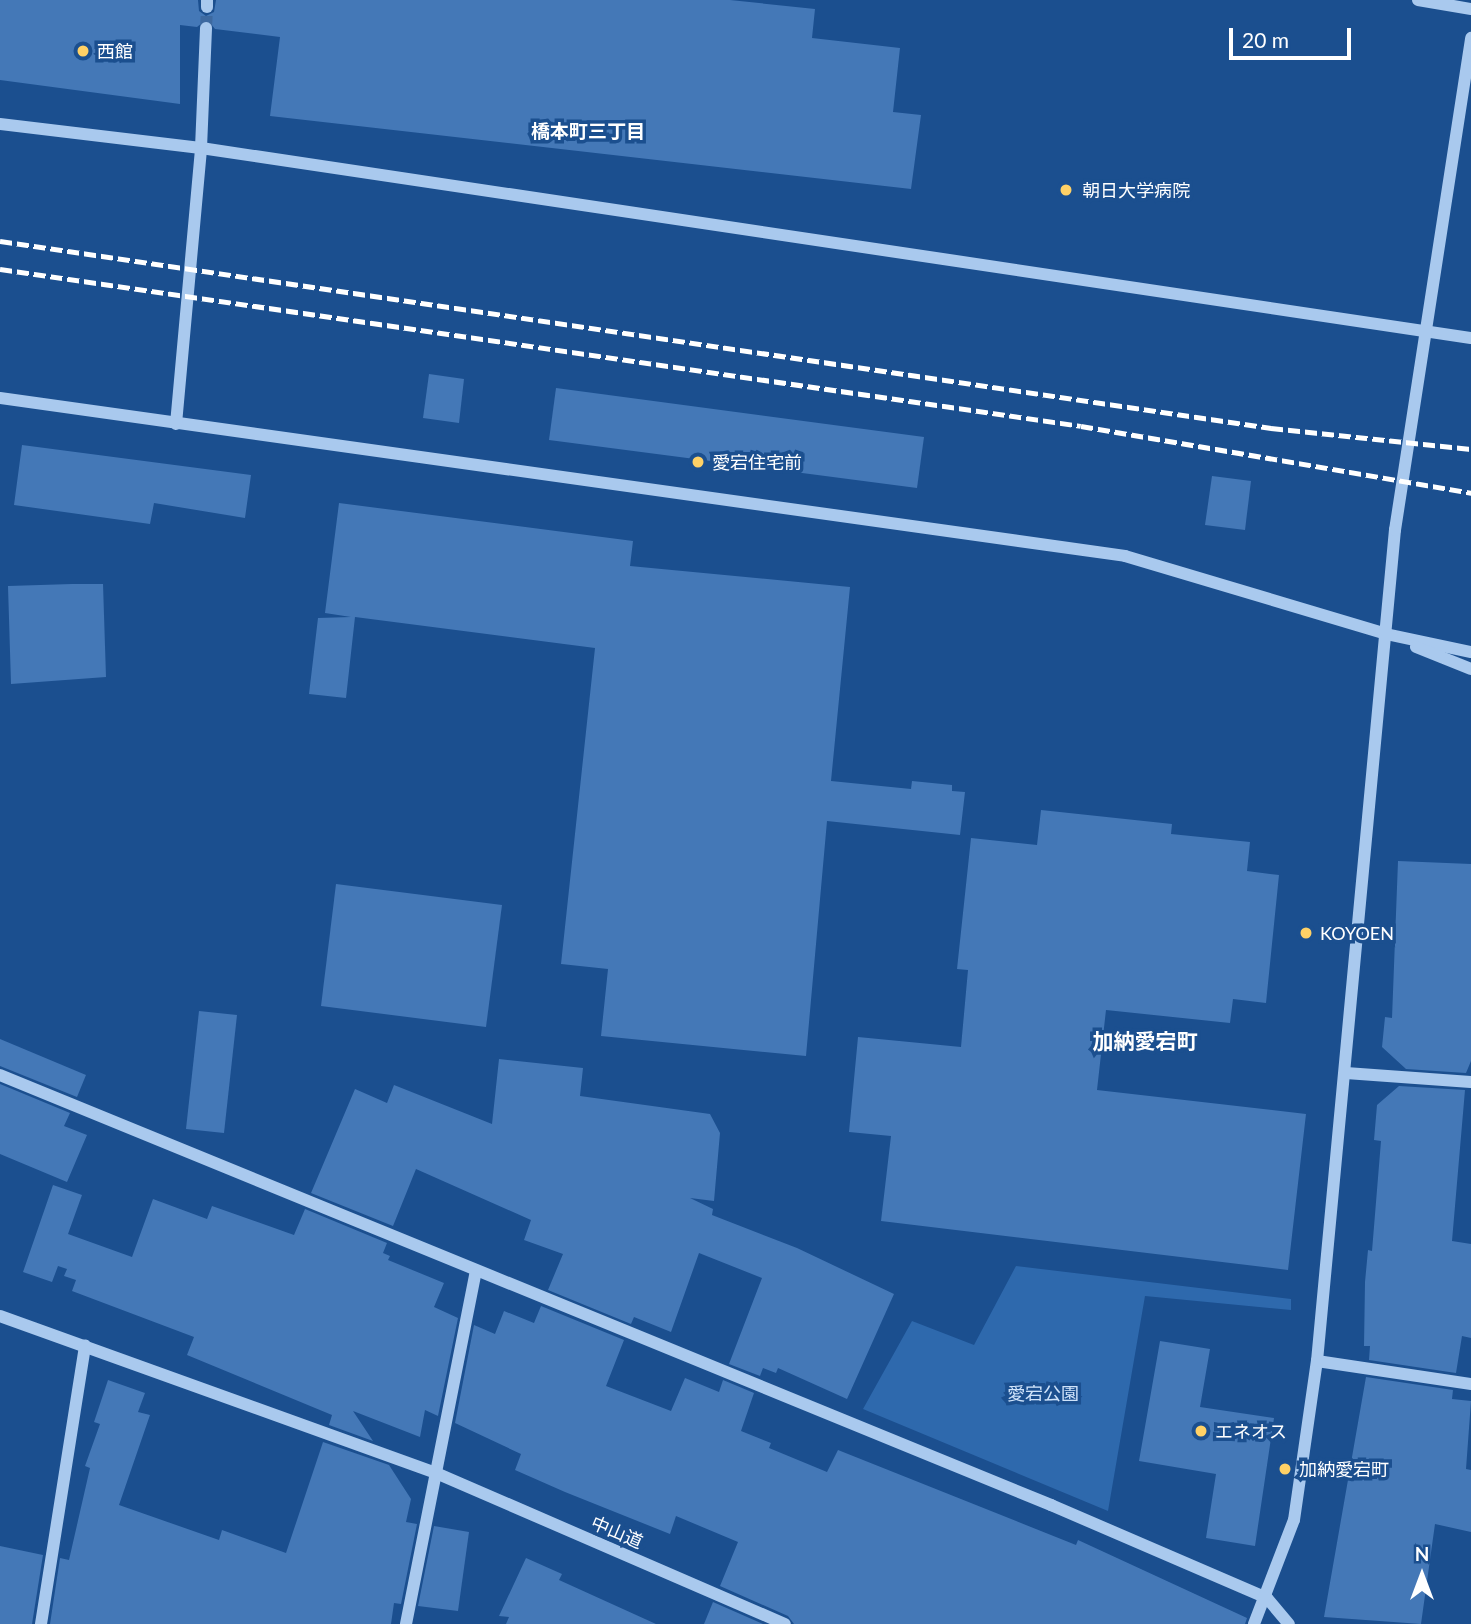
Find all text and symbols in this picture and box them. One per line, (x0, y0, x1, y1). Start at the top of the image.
scale bar (1233, 14, 1356, 58)
text: 20 m (1242, 27, 1289, 52)
place label: 西館 (97, 40, 133, 62)
marker: 西館 (75, 43, 91, 59)
district label: 橋本町三丁目 (531, 120, 645, 142)
place label: 朝日大学病院 (1082, 179, 1190, 201)
marker: 朝日大学病院 (1056, 180, 1076, 200)
place label: 愛宕住宅前 (712, 451, 802, 473)
marker: 愛宕住宅前 (690, 454, 706, 470)
place label: KOYOEN (1320, 922, 1394, 944)
marker: KOYOEN (1298, 925, 1314, 941)
district label: 加納愛宕町 (1093, 1028, 1197, 1054)
park label: 愛宕公園 (1007, 1382, 1079, 1404)
place label: エネオス (1215, 1420, 1287, 1442)
marker: エネオス (1193, 1423, 1209, 1439)
place label: 加納愛宕町 (1299, 1458, 1389, 1480)
marker: 加納愛宕町 (1277, 1461, 1293, 1477)
street label: 中山道 (588, 1512, 646, 1552)
north arrow (1387, 1540, 1457, 1610)
text: N (1415, 1542, 1429, 1565)

